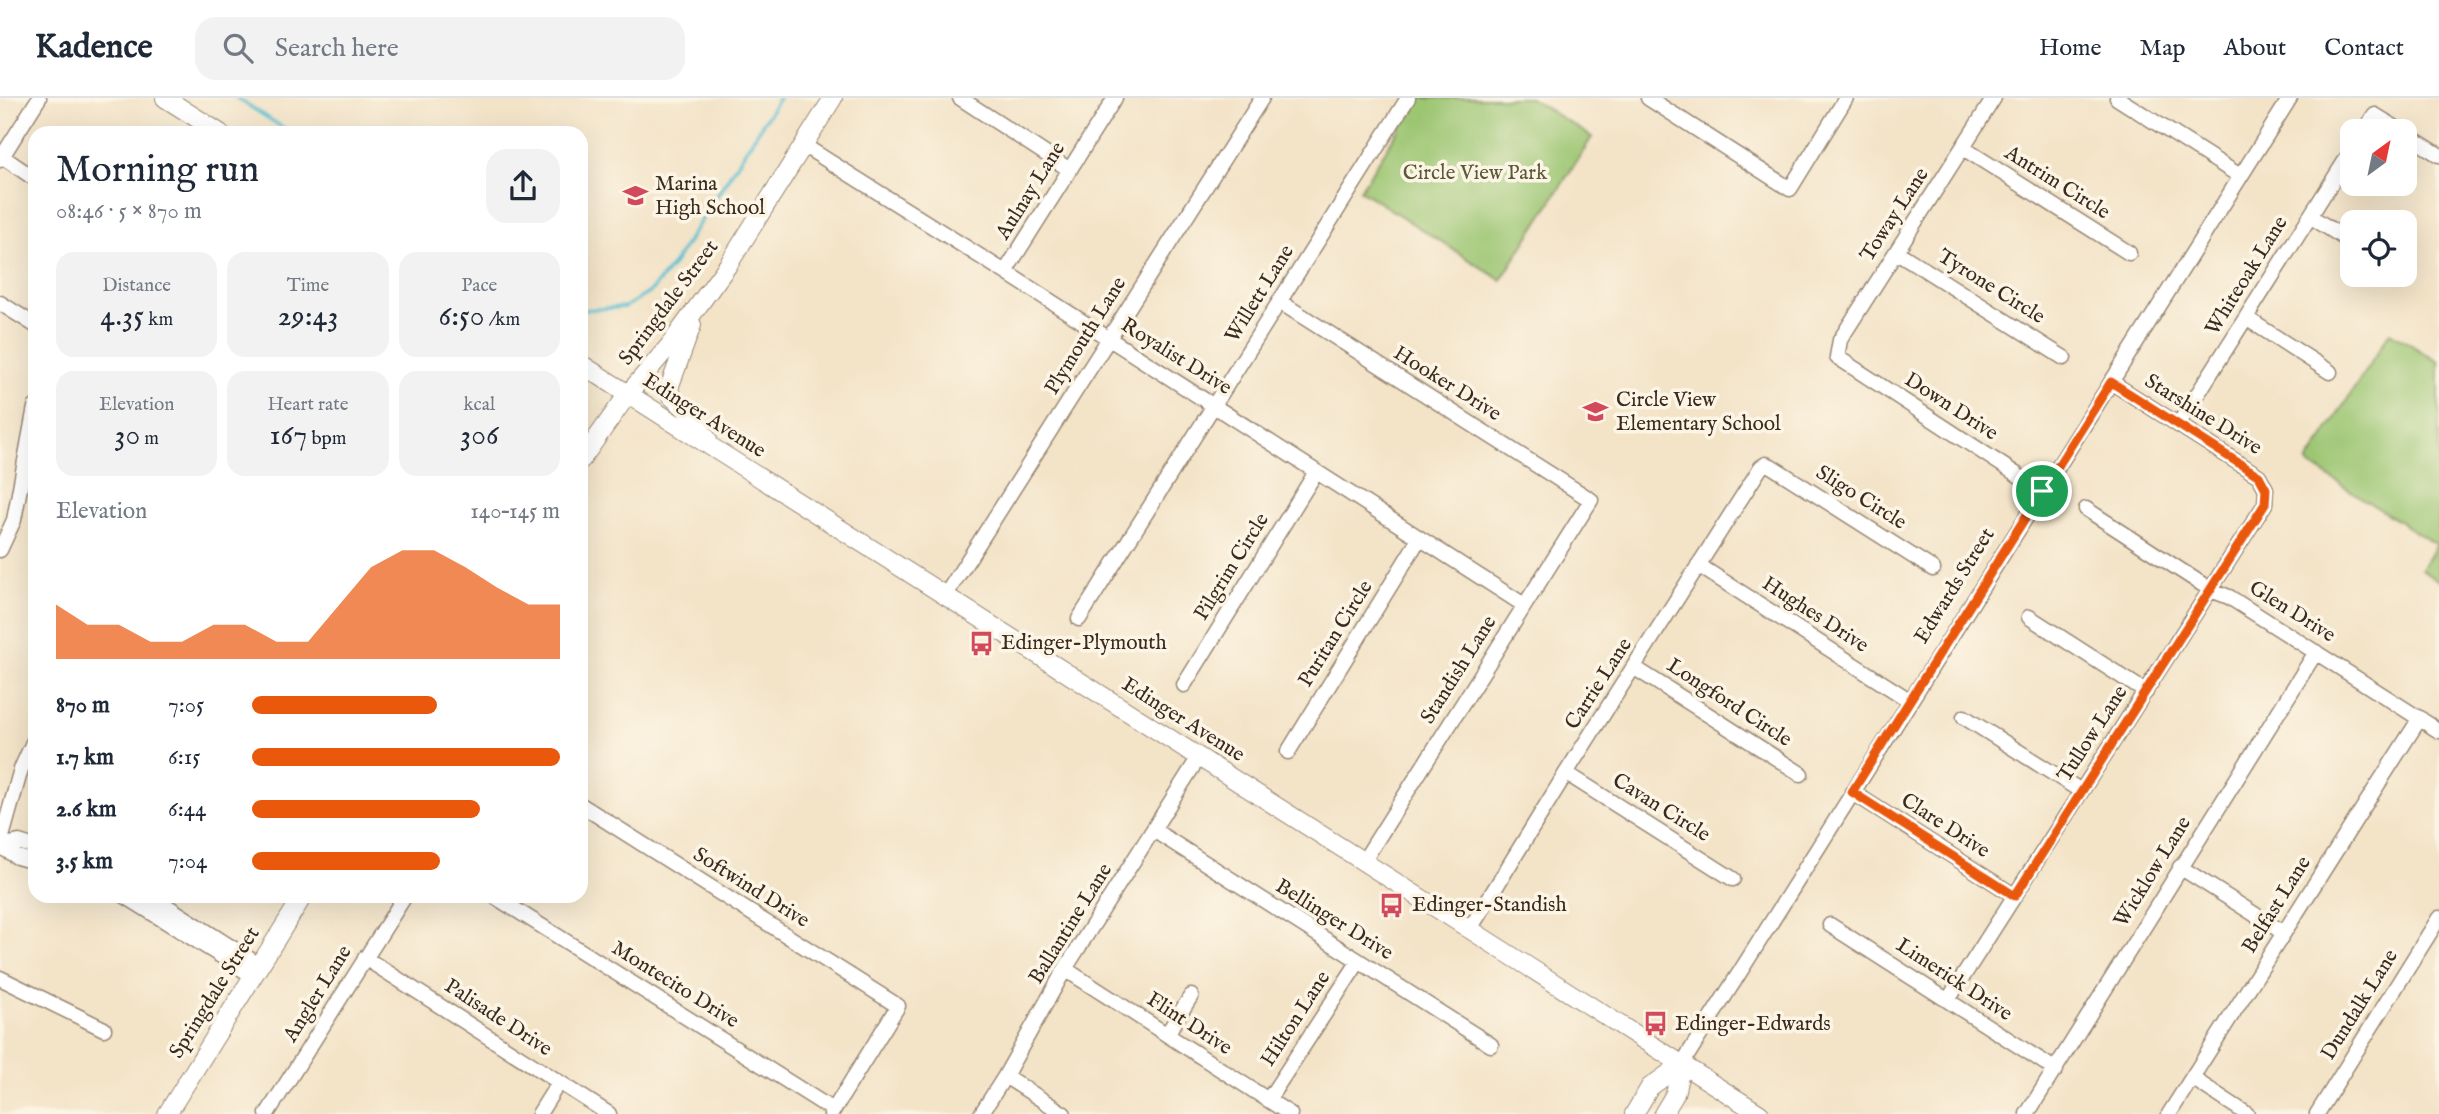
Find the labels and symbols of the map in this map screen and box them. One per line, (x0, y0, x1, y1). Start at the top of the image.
north arrow (2340, 119, 2417, 196)
street label: Aulnay Lane (990, 137, 1072, 246)
street label: Antrim Circle (1998, 139, 2115, 226)
park label: Circle View Park (1403, 160, 1548, 187)
street label: Toway Lane (1855, 163, 1936, 267)
place label: Marina High School (655, 171, 765, 222)
school or university icon: Marina High School (621, 182, 649, 210)
street label: Whiteoak Lane (2200, 211, 2295, 341)
street label: Springdale Street (613, 235, 725, 371)
street label: Willett Lane (1219, 240, 1301, 348)
street label: Tyrone Circle (1932, 243, 2050, 331)
street label: Plymouth Lane (1039, 272, 1133, 400)
street label: Royalist Drive (1116, 312, 1237, 402)
street label: Hooker Drive (1388, 340, 1506, 428)
street label: Edinger Avenue (637, 367, 771, 465)
street label: Down Drive (1899, 367, 2003, 447)
street label: Starshine Drive (2139, 368, 2267, 462)
place label: Circle View Elementary School (1616, 387, 1781, 438)
school or university icon: Circle View Elementary School (1582, 398, 1610, 426)
street label: Sligo Circle (1811, 460, 1912, 537)
pin (2012, 461, 2072, 521)
street label: Pilgrim Circle (1188, 508, 1276, 626)
street label: Edwards Street (1909, 523, 2001, 649)
street label: Hughes Drive (1757, 571, 1874, 660)
street label: Puritan Circle (1293, 575, 1380, 692)
street label: Glen Drive (2244, 575, 2340, 649)
street label: Standish Lane (1415, 610, 1503, 729)
bus stop icon: Edinger-Plymouth (967, 629, 995, 657)
place label: Edinger-Plymouth (1001, 630, 1167, 657)
street label: Carrie Lane (1559, 633, 1639, 735)
street label: Longford Circle (1661, 653, 1797, 754)
street label: Edinger Avenue (1116, 671, 1250, 769)
street label: Tullow Lane (2052, 680, 2134, 787)
street label: Cavan Circle (1607, 767, 1715, 849)
street label: Clare Drive (1895, 787, 1995, 865)
street label: Wicklow Lane (2108, 811, 2198, 932)
street label: Softwind Drive (688, 842, 814, 935)
street label: Belfast Lane (2236, 851, 2318, 959)
street label: Ballantine Lane (1023, 858, 1119, 990)
street label: Bellinger Drive (1270, 873, 1398, 967)
bus stop icon: Edinger-Standish (1378, 891, 1406, 919)
place label: Edinger-Standish (1412, 892, 1567, 919)
street label: Springdale Street (164, 922, 266, 1064)
street label: Limerick Drive (1891, 932, 2018, 1028)
street label: Montecito Drive (606, 935, 744, 1035)
street label: Angler Lane (277, 940, 359, 1048)
street label: Dundalk Lane (2315, 944, 2405, 1065)
street label: Hilton Lane (1255, 966, 1337, 1072)
street label: Palisade Drive (439, 973, 557, 1063)
street label: Flint Drive (1141, 986, 1237, 1062)
bus stop icon: Edinger-Edwards (1641, 1010, 1669, 1038)
place label: Edinger-Edwards (1675, 1011, 1831, 1038)

